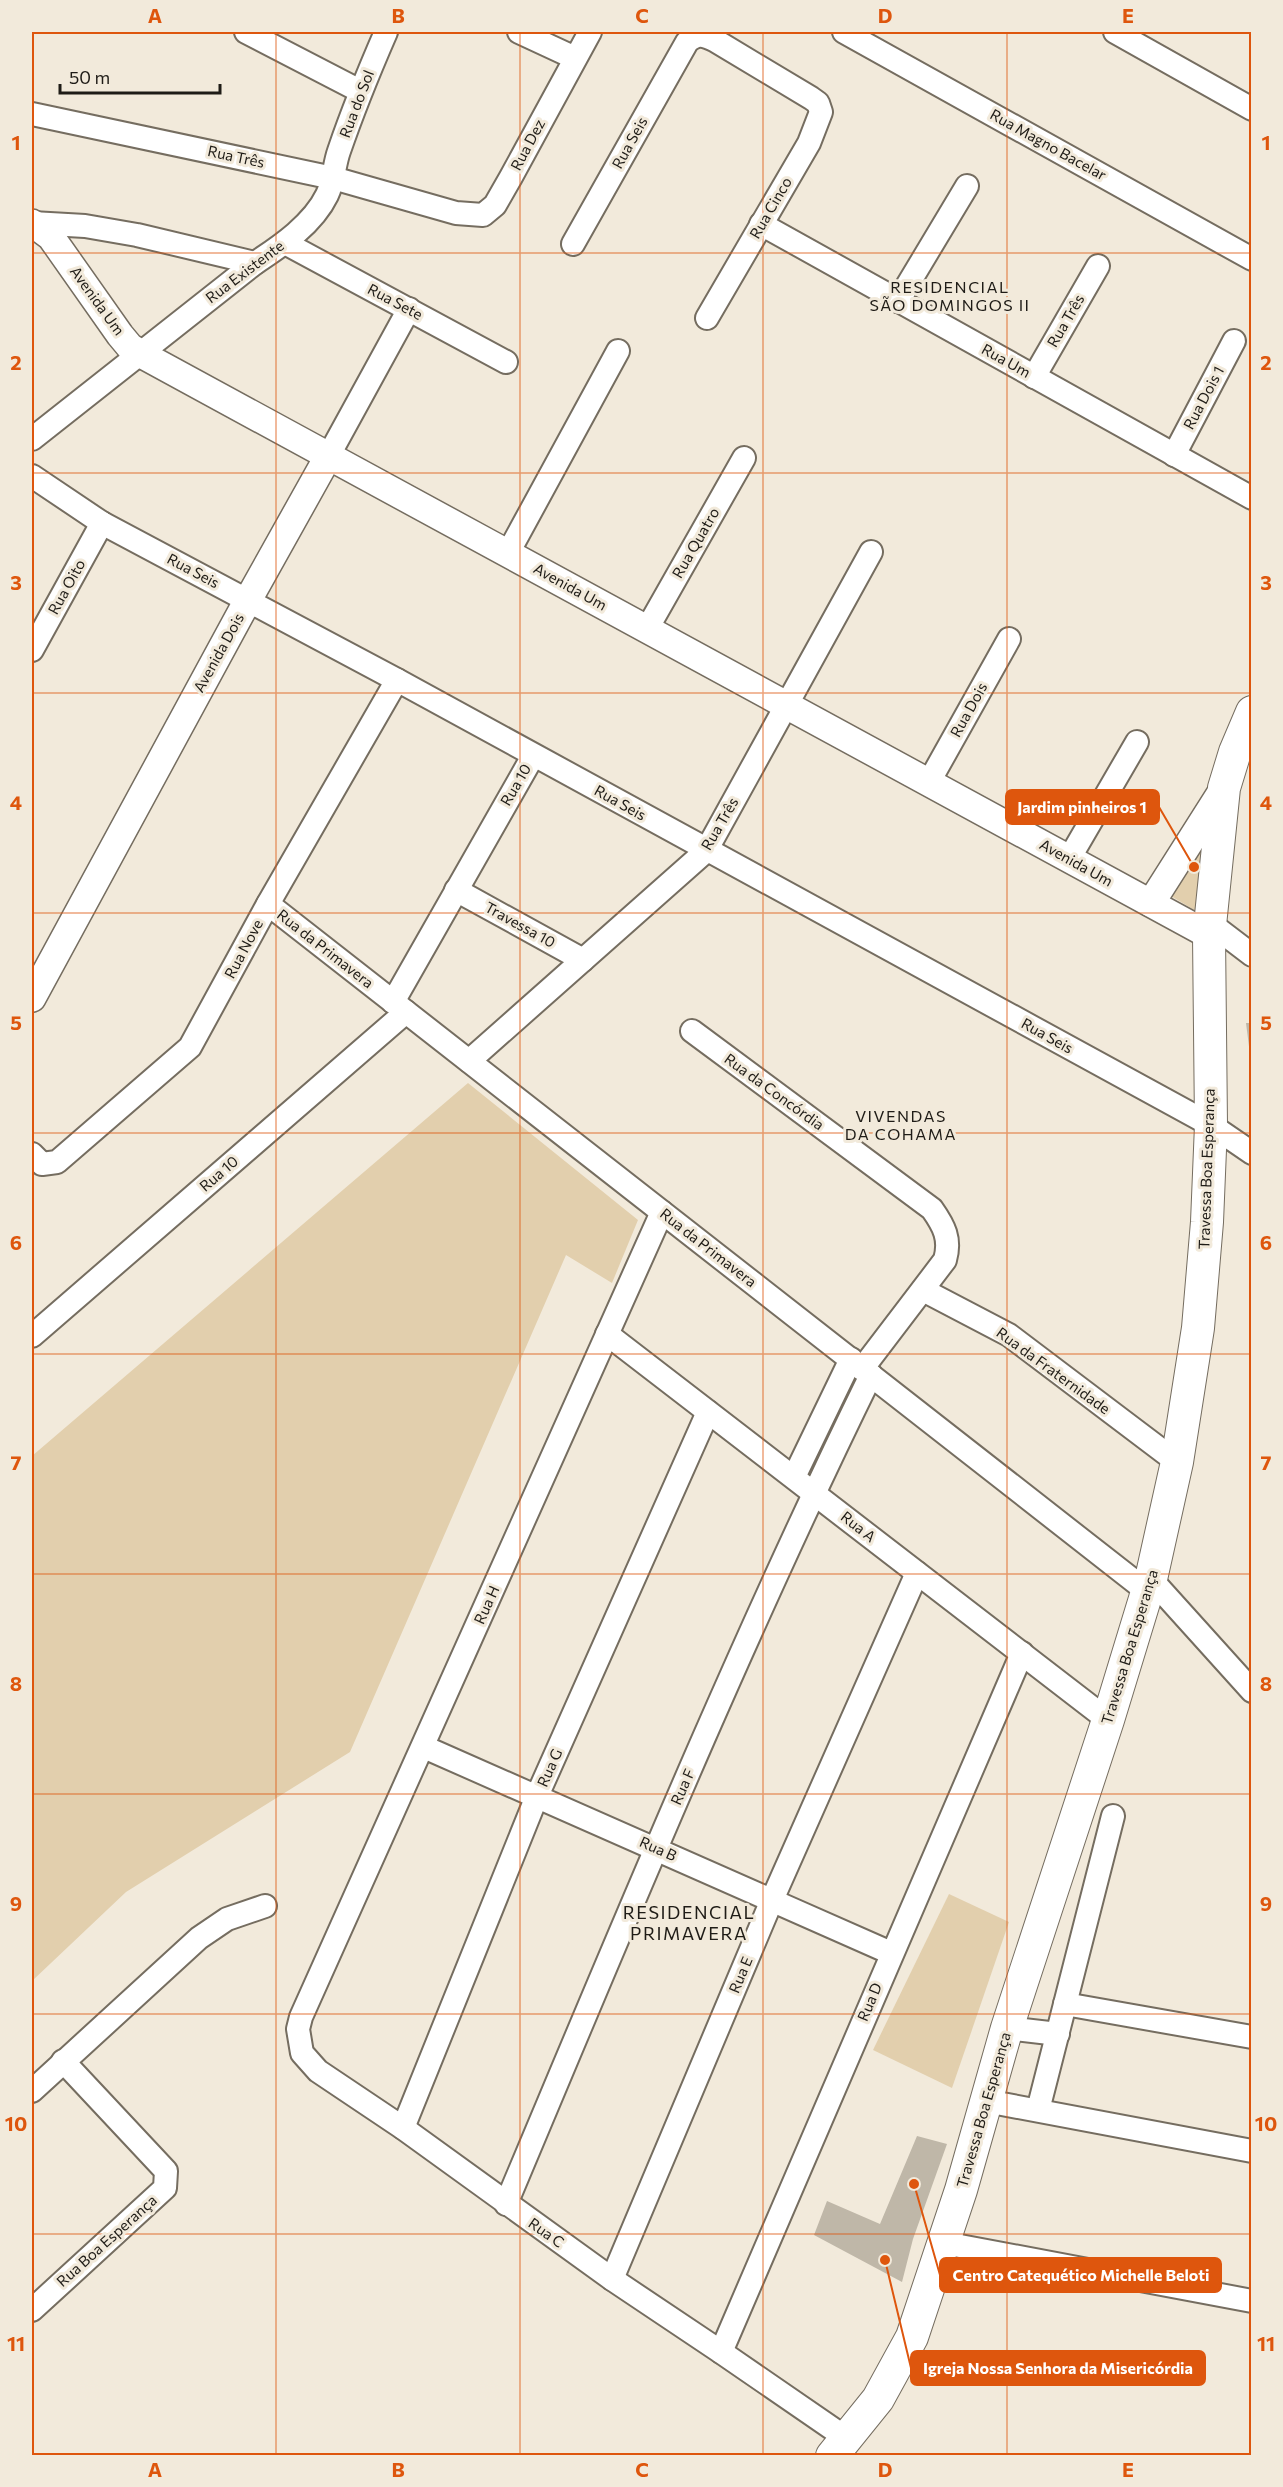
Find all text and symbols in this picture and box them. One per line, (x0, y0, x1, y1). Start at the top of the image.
text: A (148, 3, 162, 27)
text: B (391, 3, 405, 27)
text: C (635, 3, 649, 27)
text: D (878, 3, 892, 27)
text: E (1122, 3, 1134, 27)
scale bar (60, 57, 220, 95)
text: 50 m (69, 66, 110, 88)
street label: Rua do Sol (335, 67, 377, 140)
street label: Rua Magno Bacelar (987, 105, 1110, 184)
street label: Rua Seis (608, 113, 651, 172)
street label: Rua Dez (506, 116, 548, 173)
text: 1 (11, 130, 21, 154)
text: 1 (1261, 130, 1271, 154)
street label: Rua Três (206, 141, 267, 171)
street label: Rua Cinco (745, 173, 795, 242)
street label: Rua Existente (202, 236, 287, 306)
street label: Avenida Um (67, 262, 129, 338)
district label: RESIDENCIAL SÃO DOMINGOS II (869, 277, 1031, 314)
street label: Rua Sete (365, 279, 426, 323)
street label: Rua Três (1043, 291, 1087, 350)
street label: Rua Um (979, 339, 1034, 381)
text: 2 (10, 350, 22, 374)
text: 2 (1260, 350, 1272, 374)
street label: Rua Dois 1 (1179, 363, 1227, 432)
street label: Rua Quatro (668, 504, 723, 581)
street label: Rua Seis (164, 549, 223, 591)
street label: Rua Oito (44, 556, 89, 617)
street label: Avenida Um (531, 559, 610, 614)
text: 3 (10, 570, 22, 594)
text: 3 (1260, 570, 1272, 594)
street label: Avenida Dois (189, 610, 247, 695)
street label: Rua Dois (946, 679, 991, 740)
street label: Rua 10 (496, 760, 534, 809)
street label: Rua Seis (591, 781, 650, 824)
text: 4 (10, 790, 22, 814)
callout: Jardim pinheiros 1 (1006, 790, 1159, 824)
text: 4 (1260, 790, 1272, 814)
street label: Rua Três (697, 794, 741, 853)
text: Jardim pinheiros 1 (1017, 797, 1147, 816)
street label: Avenida Um (1037, 835, 1116, 890)
street label: Travessa 10 (482, 897, 559, 951)
street label: Rua da Primavera (274, 905, 377, 991)
street label: Rua Nove (220, 916, 266, 981)
text: 5 (10, 1010, 22, 1034)
text: 5 (1260, 1010, 1272, 1034)
street label: Rua Seis (1018, 1014, 1077, 1057)
street label: Rua da Concórdia (721, 1049, 828, 1133)
street label: Travessa Boa Esperança (1194, 1088, 1218, 1250)
district label: VIVENDAS DA COHAMA (845, 1106, 957, 1143)
street label: Rua 10 (195, 1152, 241, 1195)
street label: Rua da Primavera (657, 1204, 760, 1290)
text: 6 (10, 1230, 22, 1254)
text: 6 (1260, 1230, 1272, 1254)
street label: Rua da Fraternidade (993, 1323, 1114, 1417)
text: 7 (11, 1450, 22, 1474)
text: 7 (1261, 1450, 1272, 1474)
street label: Rua A (838, 1507, 880, 1545)
street label: Travessa Boa Esperança (1097, 1567, 1161, 1726)
street label: Rua H (470, 1583, 503, 1627)
text: 8 (10, 1671, 22, 1695)
text: 8 (1260, 1671, 1272, 1695)
street label: Rua G (533, 1746, 565, 1790)
street label: Rua F (666, 1766, 698, 1807)
street label: Rua B (637, 1832, 680, 1864)
text: 9 (10, 1891, 22, 1915)
text: 9 (1260, 1891, 1272, 1915)
district label: RESIDENCIAL PRIMAVERA (623, 1901, 755, 1944)
street label: Rua E (724, 1954, 756, 1996)
street label: Rua D (853, 1980, 885, 2024)
street label: Travessa Boa Esperança (952, 2030, 1014, 2190)
text: 10 (5, 2111, 27, 2135)
text: 10 (1255, 2111, 1277, 2135)
street label: Rua Boa Esperança (53, 2191, 160, 2290)
street label: Rua C (525, 2214, 568, 2251)
callout: Centro Catequético Michelle Beloti (940, 2258, 1221, 2292)
text: Centro Catequético Michelle Beloti (953, 2265, 1209, 2284)
text: 11 (7, 2331, 25, 2355)
text: 11 (1257, 2331, 1275, 2355)
callout: Igreja Nossa Senhora da Misericórdia (911, 2351, 1205, 2385)
text: Igreja Nossa Senhora da Misericórdia (923, 2358, 1193, 2377)
text: A (148, 2457, 162, 2481)
text: B (391, 2457, 405, 2481)
text: C (635, 2457, 649, 2481)
text: D (878, 2457, 892, 2481)
text: E (1122, 2457, 1134, 2481)

